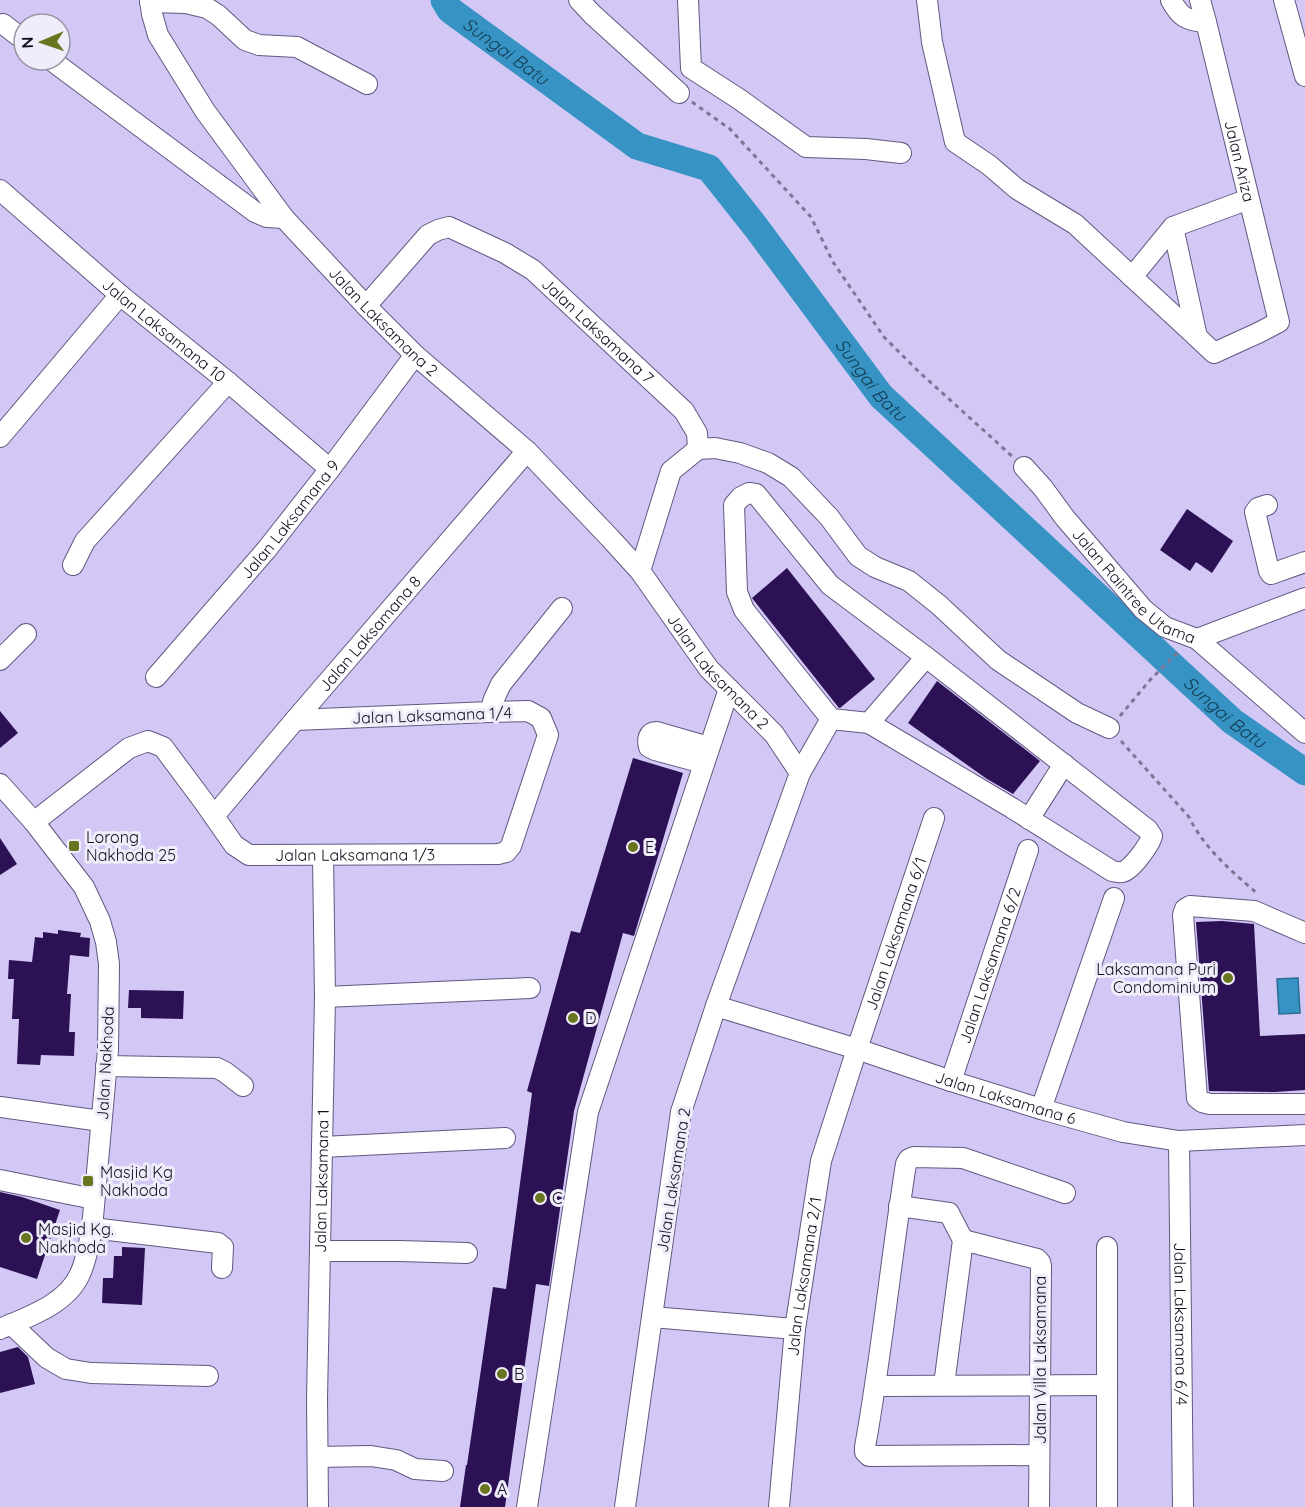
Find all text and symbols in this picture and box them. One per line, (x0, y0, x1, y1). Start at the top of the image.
north arrow (12, 12, 72, 72)
water label: Sungai Batu (459, 12, 555, 91)
text: N (17, 36, 37, 49)
street label: Jalan Ariza (1220, 118, 1259, 204)
street label: Jalan Laksamana 2 (325, 263, 442, 380)
street label: Jalan Laksamana 7 (538, 273, 658, 388)
street label: Jalan Laksamana 10 (98, 274, 230, 386)
water label: Sungai Batu (831, 334, 913, 427)
street label: Jalan Laksamana 9 (236, 456, 343, 582)
street label: Jalan Raintree Utama (1068, 524, 1198, 648)
street label: Jalan Laksamana 8 (314, 571, 425, 695)
street label: Jalan Laksamana 2 (663, 610, 773, 733)
water label: Sungai Batu (1179, 671, 1272, 754)
street label: Jalan Laksamana 1/4 (352, 702, 512, 728)
place label: Lorong Nakhoda 25 (86, 827, 176, 865)
place label: E (645, 837, 654, 857)
marker: Lorong Nakhoda 25 (67, 839, 81, 853)
marker: E (626, 840, 640, 854)
street label: Jalan Laksamana 1/3 (275, 844, 435, 865)
street label: Jalan Laksamana 6/1 (861, 854, 930, 1013)
street label: Jalan Laksamana 6/2 (954, 884, 1025, 1046)
place label: Laksamana Puri Condominium (1096, 959, 1216, 997)
marker: Laksamana Puri Condominium (1221, 971, 1235, 985)
street label: Jalan Nakhoda (92, 1006, 118, 1120)
place label: D (585, 1008, 597, 1028)
marker: D (566, 1011, 580, 1025)
street label: Jalan Laksamana 6 (933, 1066, 1079, 1128)
street label: Jalan Laksamana 2 (652, 1106, 694, 1254)
street label: Jalan Laksamana 1 (310, 1109, 333, 1253)
place label: Masjid Kg Nakhoda (100, 1162, 173, 1200)
marker: Masjid Kg Nakhoda (81, 1174, 95, 1188)
place label: C (552, 1188, 562, 1208)
marker: C (533, 1191, 547, 1205)
street label: Jalan Laksamana 2/1 (783, 1195, 825, 1357)
place label: Masjid Kg. Nakhoda (38, 1219, 114, 1257)
marker: Masjid Kg. Nakhoda (19, 1231, 33, 1245)
street label: Jalan Laksamana 6/4 (1170, 1242, 1192, 1406)
street label: Jalan Villa Laksamana (1030, 1276, 1050, 1444)
place label: B (514, 1364, 524, 1384)
marker: B (495, 1367, 509, 1381)
place label: A (497, 1479, 507, 1499)
marker: A (478, 1482, 492, 1496)

